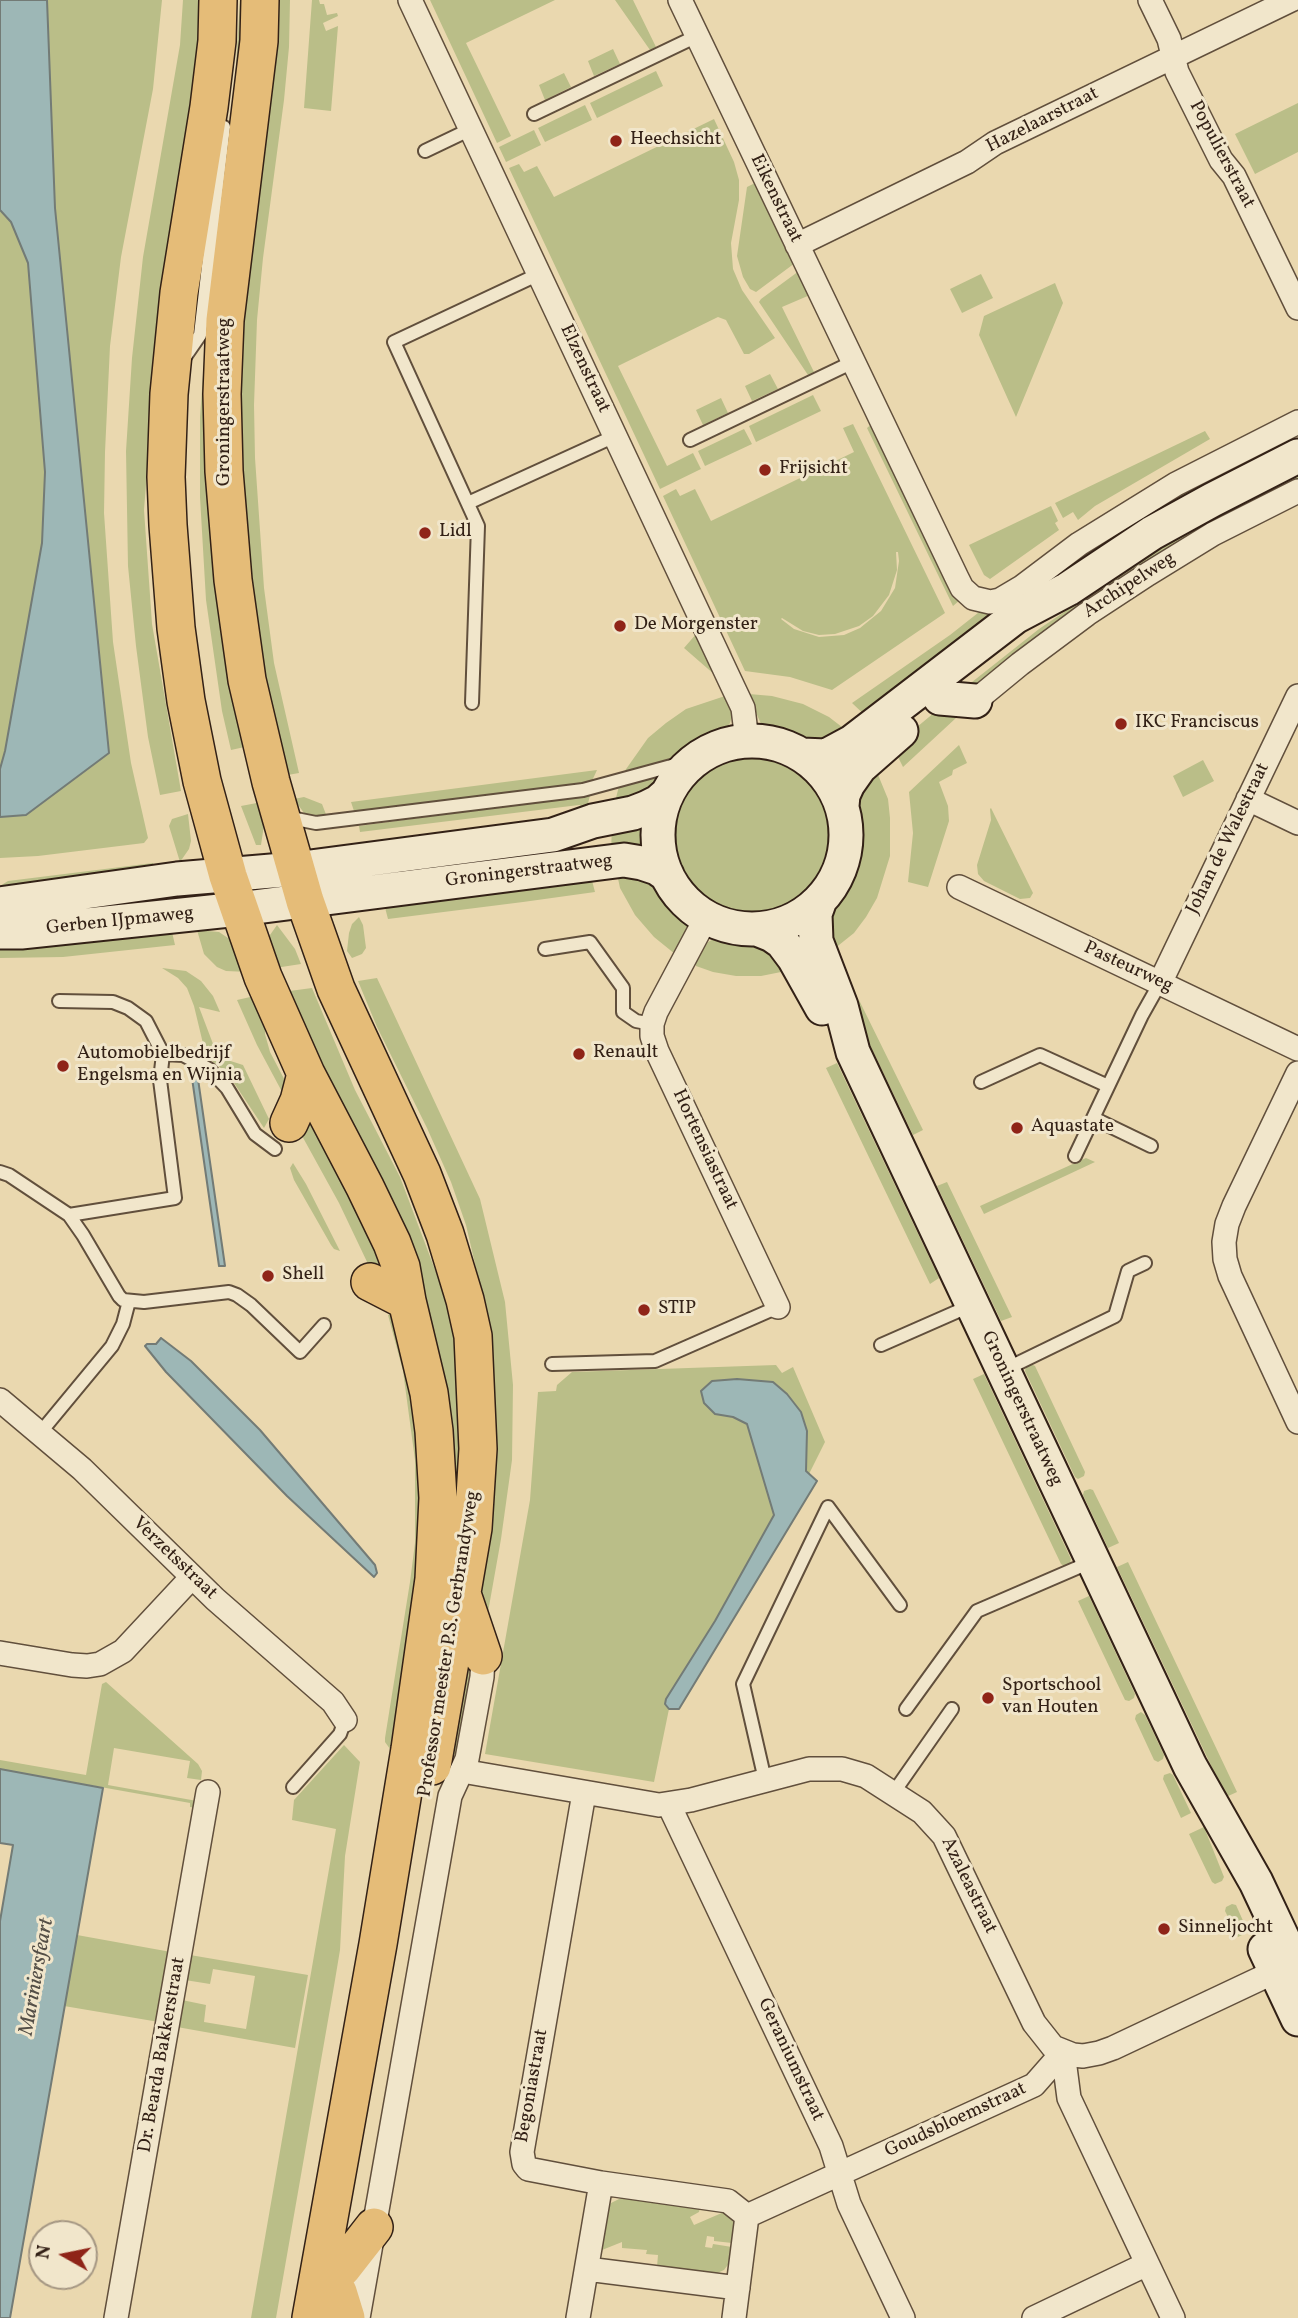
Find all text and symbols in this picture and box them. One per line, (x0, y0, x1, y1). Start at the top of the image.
street label: Hazelaarstraat (983, 83, 1103, 159)
street label: Populierstraat (1183, 97, 1259, 213)
place label: Heechsicht (630, 130, 722, 152)
marker: Heechsicht (608, 133, 624, 149)
street label: Eikenstraat (744, 151, 806, 247)
street label: Groningerstraatweg (215, 318, 237, 486)
street label: Elzenstraat (554, 321, 614, 417)
place label: Frijsicht (779, 459, 848, 481)
marker: Frijsicht (757, 462, 773, 478)
place label: Lidl (439, 522, 472, 544)
marker: Lidl (417, 525, 433, 541)
street label: Archipelweg (1080, 548, 1180, 624)
place label: De Morgenster (634, 615, 758, 637)
marker: De Morgenster (612, 618, 628, 634)
place label: IKC Franciscus (1135, 713, 1259, 735)
marker: IKC Franciscus (1113, 716, 1129, 732)
street label: Johan de Walestraat (1182, 760, 1276, 918)
street label: Groningerstraatweg (444, 850, 614, 894)
street label: Gerben IJpmaweg (45, 903, 195, 941)
street label: Pasteurweg (1080, 937, 1176, 999)
place label: Renault (593, 1043, 658, 1065)
place label: Automobielbedrijf Engelsma en Wijnia (77, 1044, 242, 1088)
marker: Renault (571, 1046, 587, 1062)
marker: Automobielbedrijf Engelsma en Wijnia (55, 1058, 71, 1074)
street label: Hortensiastraat (666, 1086, 742, 1214)
place label: Aquastate (1031, 1117, 1114, 1139)
marker: Aquastate (1009, 1120, 1025, 1136)
place label: Shell (282, 1265, 324, 1287)
marker: Shell (260, 1268, 276, 1284)
place label: STIP (658, 1299, 696, 1321)
marker: STIP (636, 1302, 652, 1318)
street label: Groningerstraatweg (975, 1328, 1067, 1490)
street label: Professor meester P.S. Gerbrandyweg (415, 1489, 485, 1799)
street label: Verzetsstraat (127, 1513, 221, 1605)
place label: Sportschool van Houten (1002, 1676, 1101, 1720)
marker: Sportschool van Houten (980, 1690, 996, 1706)
street label: Azaleastraat (935, 1834, 1001, 1938)
water label: Mariniersfeart (15, 1916, 61, 2038)
place label: Sinneljocht (1178, 1918, 1273, 1940)
marker: Sinneljocht (1156, 1921, 1172, 1937)
street label: Dr. Bearda Bakkerstraat (135, 1955, 191, 2155)
street label: Geraniumstraat (752, 1995, 828, 2125)
street label: Begoniastraat (512, 2027, 554, 2145)
street label: Goudsbloemstraat (882, 2078, 1030, 2164)
north arrow (28, 2220, 98, 2290)
text: N (30, 2243, 58, 2261)

